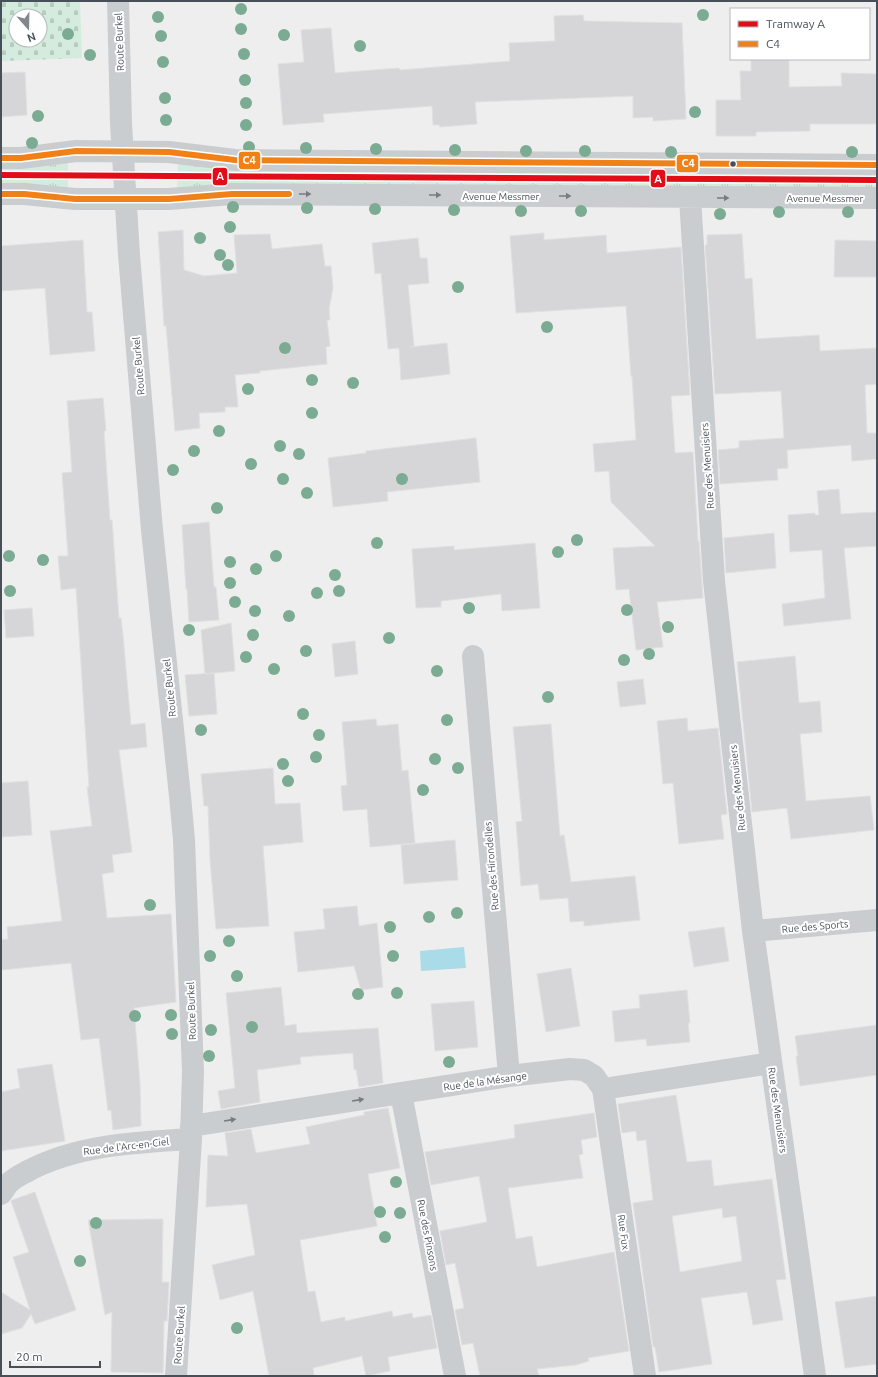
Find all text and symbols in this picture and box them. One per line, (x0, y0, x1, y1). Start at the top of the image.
north arrow (8, 8, 48, 48)
legend (730, 8, 870, 60)
street label: Route Burkel (113, 12, 126, 71)
text: Tramway A (766, 17, 825, 30)
text: N (26, 30, 37, 44)
text: C4 (766, 37, 780, 50)
line badge: C4 (238, 151, 261, 170)
text: C4 (242, 154, 256, 166)
line badge: C4 (676, 154, 699, 173)
text: C4 (681, 157, 695, 169)
unlabelled marker (728, 159, 738, 169)
line badge: A (212, 167, 228, 186)
line badge: A (650, 169, 666, 188)
text: A (216, 170, 224, 182)
text: A (654, 173, 662, 185)
one-way arrow (299, 191, 312, 197)
street label: Avenue Messmer (463, 191, 540, 202)
one-way arrow (429, 192, 442, 198)
one-way arrow (559, 193, 572, 199)
street label: Avenue Messmer (787, 193, 864, 204)
one-way arrow (717, 195, 730, 201)
street label: Route Burkel (130, 336, 147, 396)
street label: Rue des Menuisiers (699, 423, 716, 509)
street label: Route Burkel (161, 658, 178, 718)
street label: Rue des Menuisiers (728, 744, 747, 831)
street label: Rue des Hirondelles (482, 821, 501, 911)
street label: Rue des Sports (781, 918, 849, 935)
street label: Route Burkel (185, 981, 198, 1040)
street label: Rue des Menuisiers (766, 1067, 789, 1154)
street label: Rue de la Mésange (443, 1070, 528, 1093)
one-way arrow (352, 1097, 364, 1103)
one-way arrow (224, 1117, 236, 1123)
street label: Rue de l'Arc-en-Ciel (83, 1136, 170, 1157)
street label: Rue des Pinsons (415, 1199, 440, 1272)
street label: Rue Fux (616, 1214, 631, 1250)
street label: Route Burkel (172, 1305, 187, 1365)
scale bar (10, 1343, 100, 1369)
text: 20 m (16, 1350, 43, 1363)

